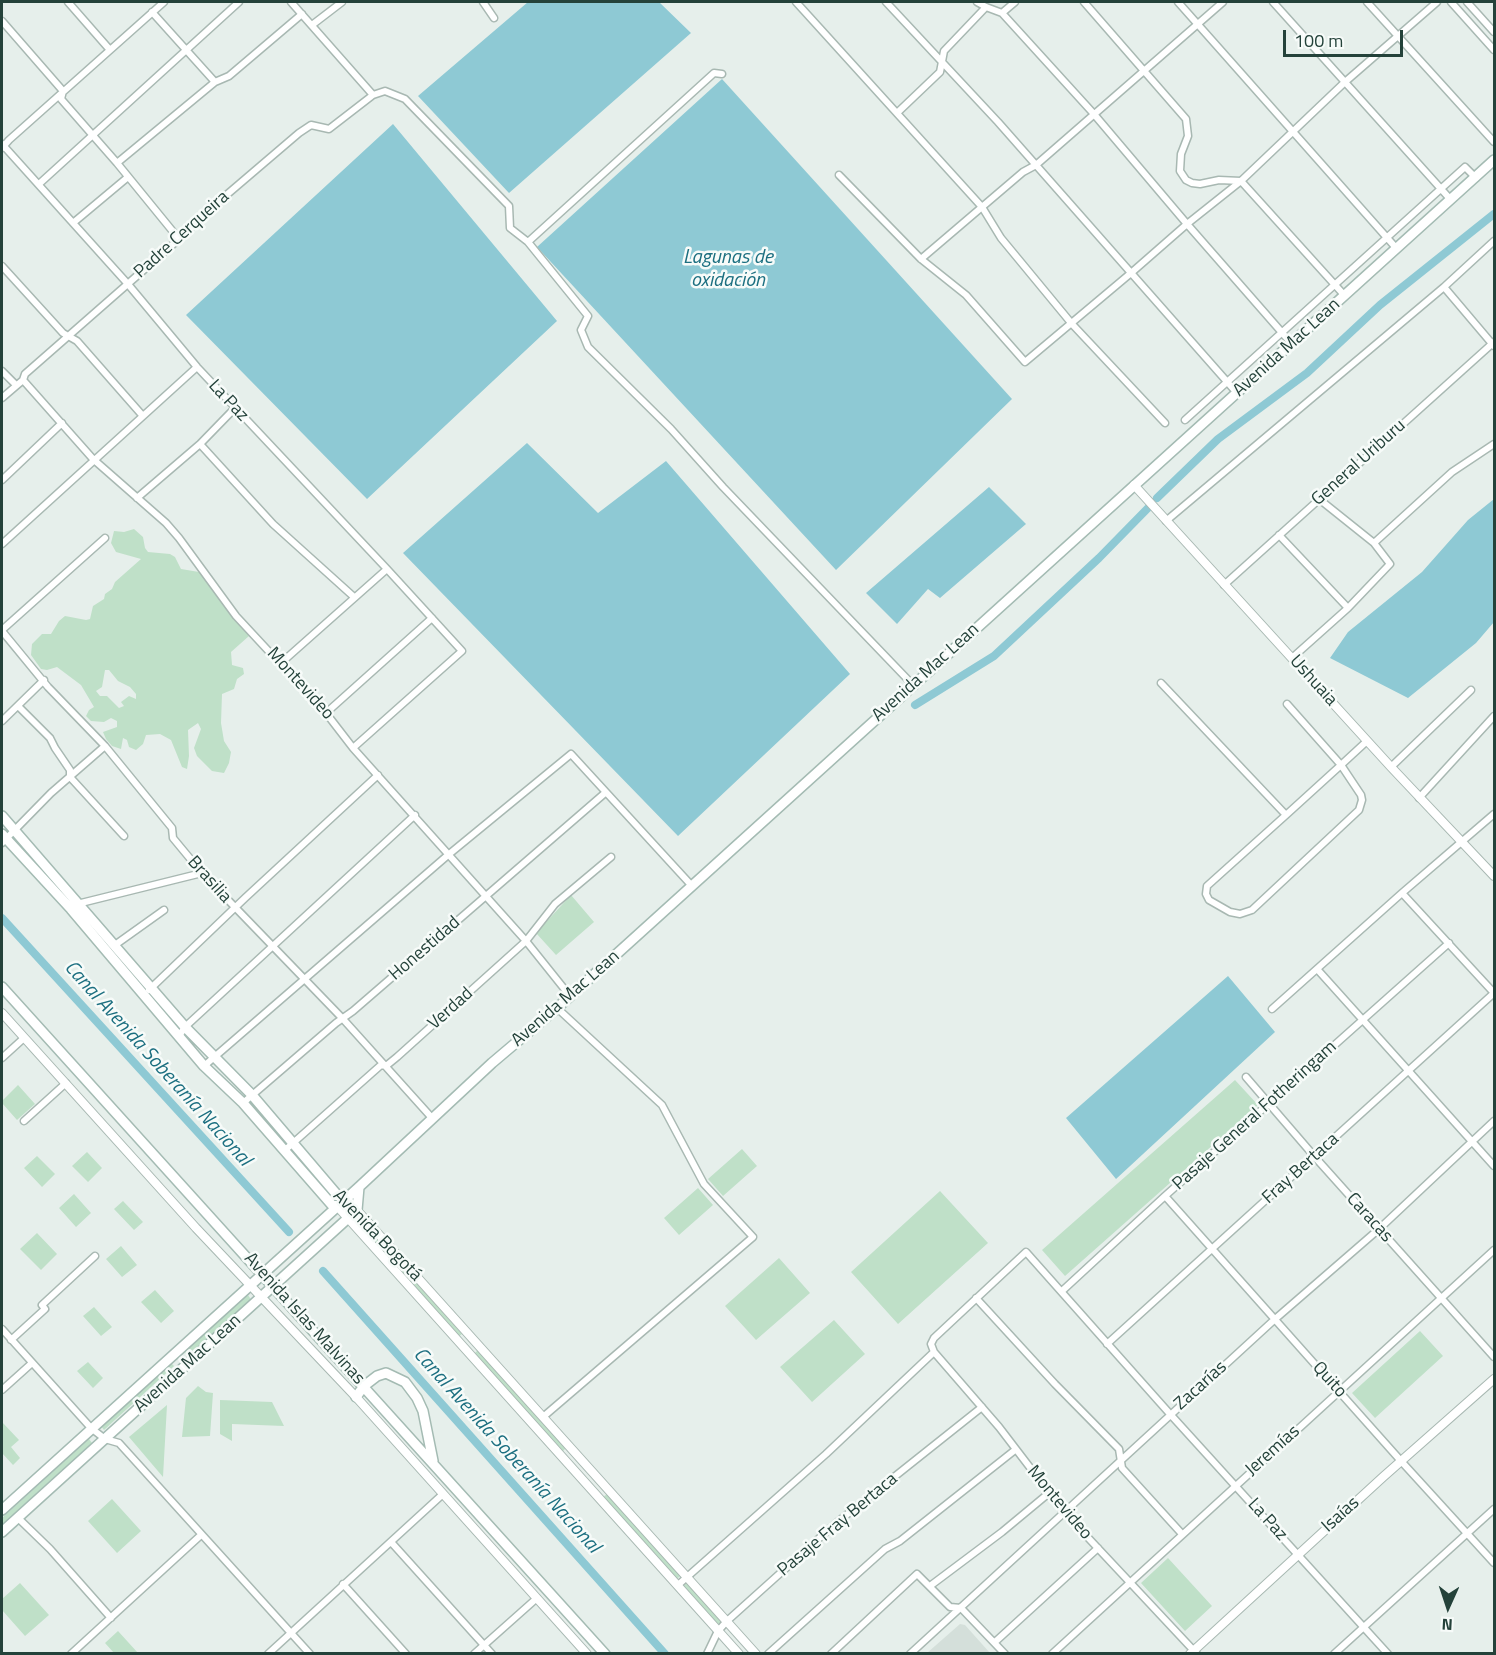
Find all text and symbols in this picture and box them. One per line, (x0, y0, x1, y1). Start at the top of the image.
scale bar (1286, 18, 1406, 56)
text: 100 m (1294, 27, 1343, 54)
street label: Padre Cerqueira (130, 187, 234, 283)
water label: Lagunas de oxidación (683, 246, 773, 293)
street label: Avenida Mac Lean (1229, 294, 1345, 402)
street label: La Paz (203, 376, 253, 426)
street label: General Uriburu (1308, 415, 1410, 511)
street label: Avenida Mac Lean (868, 619, 984, 727)
street label: Montevideo (262, 643, 338, 725)
street label: Ushuaia (1285, 651, 1341, 711)
street label: Brasilia (182, 852, 236, 908)
street label: Honestidad (385, 912, 465, 986)
street label: Avenida Mac Lean (507, 946, 625, 1052)
water label: Canal Avenida Soberanía Nacional (58, 956, 256, 1172)
street label: Verdad (424, 983, 478, 1035)
street label: Pasaje General Fotheringam (1169, 1037, 1341, 1195)
street label: Fray Bertaca (1258, 1129, 1344, 1209)
street label: Avenida Bogotá (328, 1186, 426, 1286)
street label: Caracas (1341, 1189, 1397, 1247)
street label: Avenida Islas Malvinas (239, 1248, 369, 1390)
street label: Avenida Mac Lean (130, 1310, 246, 1418)
water label: Canal Avenida Soberanía Nacional (407, 1343, 605, 1559)
street label: Zacarías (1170, 1357, 1232, 1415)
street label: Quito (1307, 1357, 1351, 1403)
street label: Jeremías (1241, 1421, 1305, 1481)
street label: Montevideo (1022, 1462, 1096, 1544)
street label: Pasaje Fray Bertaca (774, 1469, 902, 1581)
street label: Isaías (1318, 1493, 1364, 1537)
street label: La Paz (1242, 1494, 1292, 1546)
north arrow (1418, 1577, 1478, 1637)
text: N (1441, 1613, 1453, 1637)

